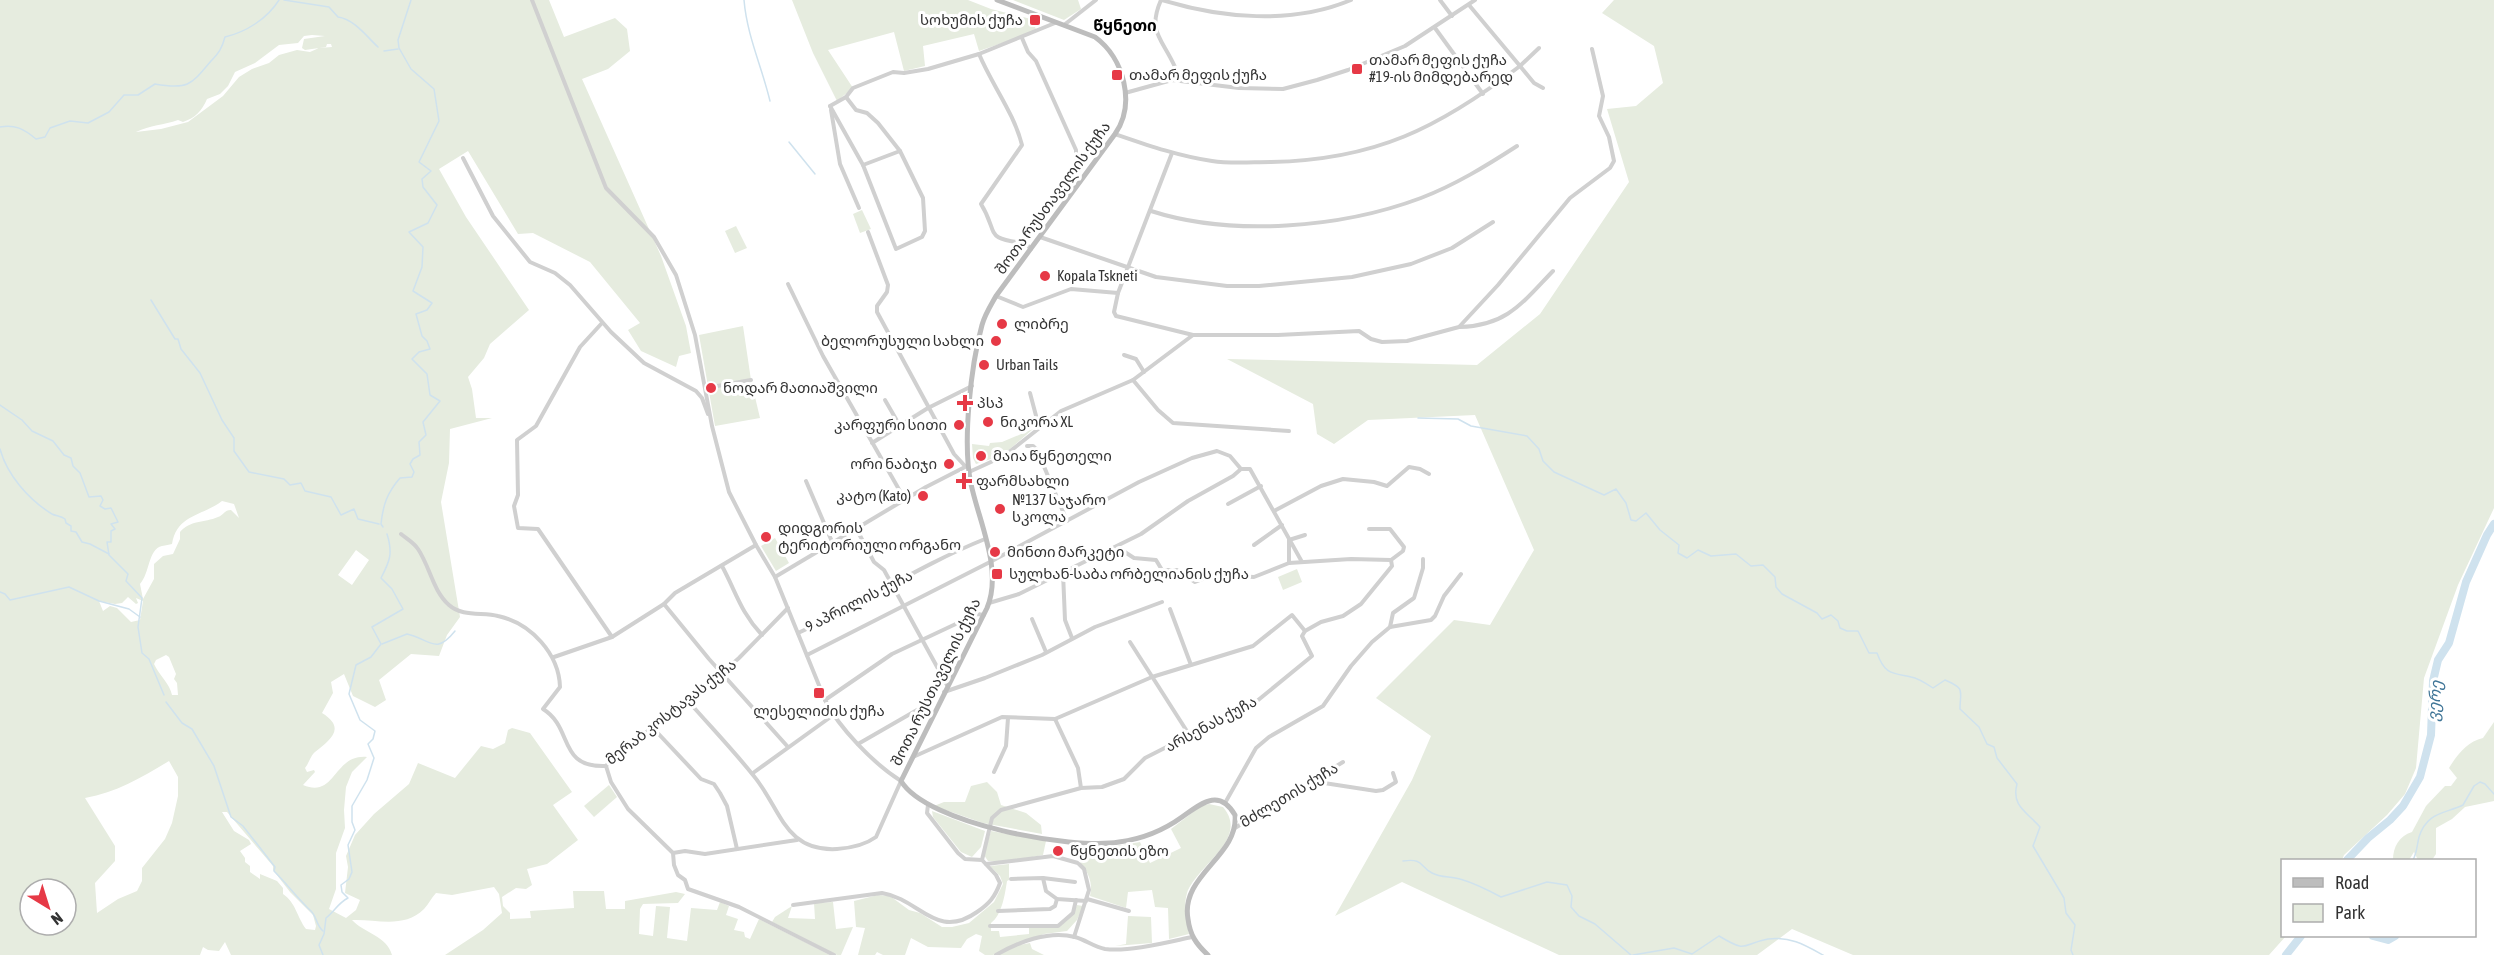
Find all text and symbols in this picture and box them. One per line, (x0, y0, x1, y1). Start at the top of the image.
place label: სოხუმის ქუჩა (920, 11, 1023, 29)
marker: სოხუმის ქუჩა (1028, 13, 1042, 27)
district label: წყნეთი (1093, 16, 1157, 35)
place label: თამარ მეფის ქუჩა #19-ის მიმდებარედ (1369, 51, 1513, 86)
marker: თამარ მეფის ქუჩა #19-ის მიმდებარედ (1350, 62, 1364, 76)
place label: თამარ მეფის ქუჩა (1129, 66, 1267, 84)
marker: თამარ მეფის ქუჩა (1110, 68, 1124, 82)
street label: შოთა რუსთაველის ქუჩა (992, 118, 1114, 278)
place label: Kopala Tskneti (1057, 267, 1138, 284)
marker: Kopala Tskneti (1038, 269, 1052, 283)
place label: ლიბრე (1014, 315, 1069, 333)
marker: ლიბრე (995, 317, 1009, 331)
place label: ბელორუსული სახლი (821, 332, 984, 350)
marker: ბელორუსული სახლი (989, 334, 1003, 348)
place label: Urban Tails (996, 356, 1058, 373)
marker: Urban Tails (977, 358, 991, 372)
place label: ნოდარ მათიაშვილი (723, 379, 878, 397)
marker: ნოდარ მათიაშვილი (704, 381, 718, 395)
place label: პსპ (977, 394, 1003, 411)
marker: პსპ (958, 396, 972, 410)
place label: ნიკორა XL (1000, 413, 1073, 431)
marker: ნიკორა XL (981, 415, 995, 429)
place label: კარფური სითი (834, 416, 947, 434)
marker: კარფური სითი (952, 418, 966, 432)
place label: მაია წყნეთელი (993, 447, 1112, 465)
marker: მაია წყნეთელი (974, 449, 988, 463)
place label: ორი ნაბიჯი (850, 455, 937, 473)
marker: ორი ნაბიჯი (942, 457, 956, 471)
place label: ფარმსახლი (976, 472, 1069, 490)
marker: ფარმსახლი (957, 474, 971, 488)
place label: კატო (Kato) (836, 487, 911, 505)
marker: კატო (Kato) (916, 489, 930, 503)
place label: №137 საჯარო სკოლა (1012, 491, 1106, 526)
marker: №137 საჯარო სკოლა (993, 502, 1007, 516)
place label: დიდგორის ტერიტორიული ორგანო (778, 519, 961, 554)
marker: დიდგორის ტერიტორიული ორგანო (759, 530, 773, 544)
place label: მინთი მარკეტი (1007, 543, 1124, 561)
marker: მინთი მარკეტი (988, 545, 1002, 559)
place label: სულხან-საბა ორბელიანის ქუჩა (1009, 565, 1249, 583)
street label: 9 აპრილის ქუჩა (802, 566, 916, 636)
marker: სულხან-საბა ორბელიანის ქუჩა (990, 567, 1004, 581)
street label: შოთა რუსთაველის ქუჩა (888, 595, 984, 769)
street label: მერაბ კოსტავას ქუჩა (602, 655, 740, 769)
water label: ვერე (2423, 679, 2446, 722)
marker: ლესელიძის ქუჩა (812, 686, 826, 700)
street label: არსენას ქუჩა (1162, 692, 1260, 756)
place label: ლესელიძის ქუჩა (753, 702, 885, 720)
street label: მძლეთის ქუჩა (1237, 759, 1341, 831)
place label: წყნეთის ეზო (1070, 842, 1169, 860)
marker: წყნეთის ეზო (1051, 844, 1065, 858)
legend (2281, 859, 2476, 937)
text: Road (2335, 872, 2369, 893)
north arrow (18, 877, 78, 937)
text: Park (2335, 902, 2365, 923)
text: N (48, 909, 67, 929)

